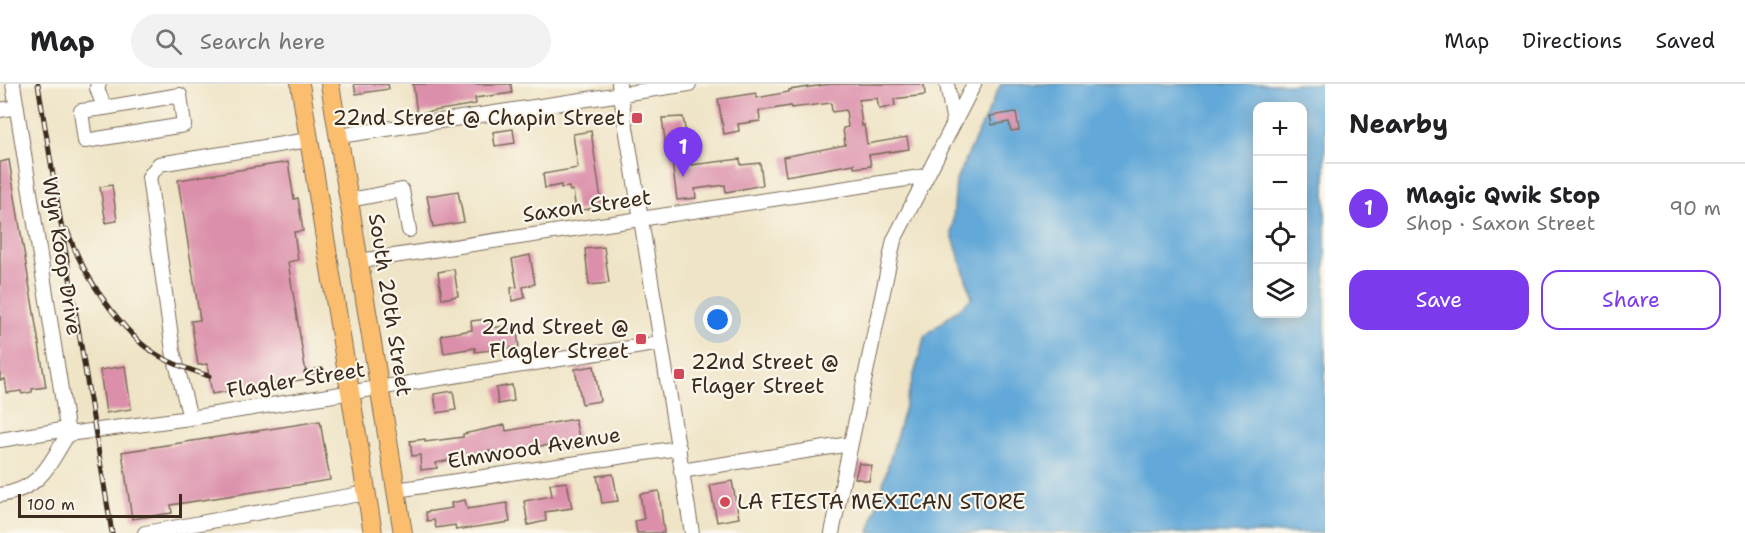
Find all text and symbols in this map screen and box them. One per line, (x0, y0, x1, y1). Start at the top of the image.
search box (131, 14, 551, 68)
text: Map (30, 22, 95, 60)
icon: search (152, 25, 185, 58)
text: Search here (200, 27, 325, 56)
text: Map (1444, 27, 1489, 55)
text: Directions (1522, 27, 1622, 55)
text: Saved (1655, 27, 1715, 55)
map controls (1253, 102, 1307, 318)
button: + (1253, 102, 1307, 156)
place label: 22nd Street @ Chapin Street (332, 104, 625, 132)
text: Nearby (1349, 106, 1448, 141)
marker: 22nd Street @ Chapin Street (630, 111, 644, 125)
pin: 1 (664, 128, 702, 177)
button: − (1253, 156, 1307, 210)
street label: Wyn Koop Drive (36, 175, 88, 337)
text: Magic Qwik Stop (1406, 181, 1600, 210)
street label: Saxon Street (521, 183, 653, 229)
text: 1 (1364, 195, 1373, 221)
text: 90 m (1669, 195, 1721, 221)
button: locate (1253, 210, 1307, 264)
text: Shop · Saxon Street (1406, 210, 1595, 236)
street label: South 20th Street (362, 212, 418, 398)
button: layers (1253, 264, 1307, 318)
button: Save (1349, 270, 1529, 330)
button: Share (1541, 270, 1721, 330)
your location (703, 305, 732, 334)
place label: 22nd Street @ Flagler Street (481, 313, 629, 365)
marker: 22nd Street @ Flagler Street (634, 332, 648, 346)
place label: 22nd Street @ Flager Street (691, 348, 839, 400)
street label: Flagler Street (225, 355, 367, 405)
marker: 22nd Street @ Flager Street (672, 367, 686, 381)
street label: Elmwood Avenue (445, 420, 623, 476)
place label: LA FIESTA MEXICAN STORE (737, 488, 1025, 516)
scale bar (18, 491, 182, 518)
text: 100 m (27, 494, 75, 515)
marker: LA FIESTA MEXICAN STORE (718, 495, 732, 509)

